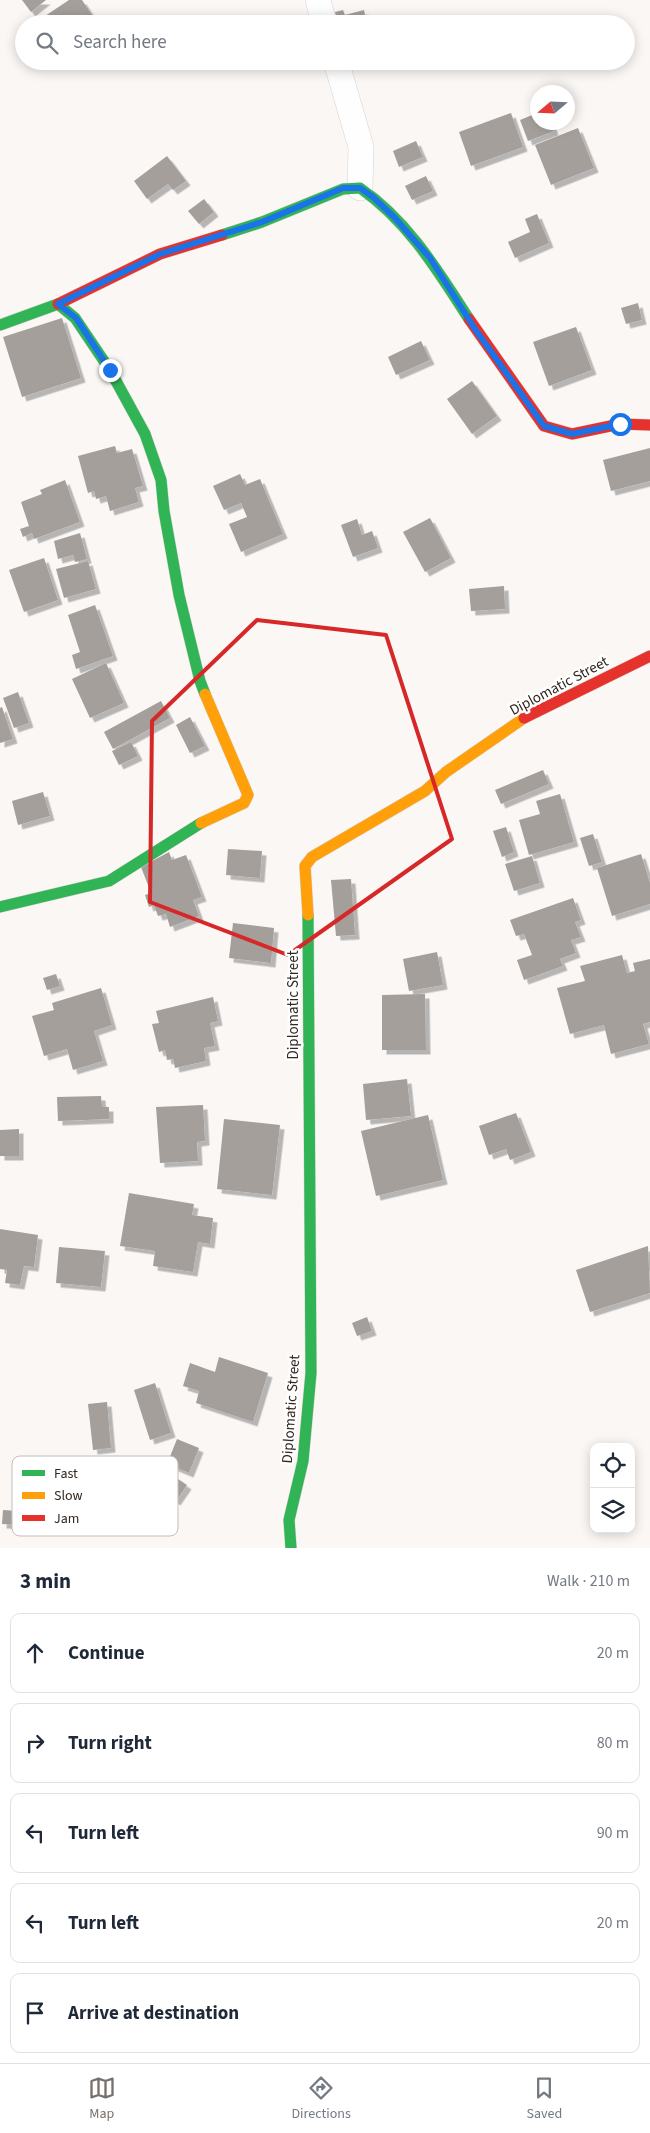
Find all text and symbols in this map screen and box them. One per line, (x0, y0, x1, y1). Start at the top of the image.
search box (15, 15, 635, 70)
icon: search (33, 29, 61, 57)
text: Search here (73, 29, 167, 56)
north arrow (530, 85, 575, 130)
route end (99, 359, 122, 382)
route start (609, 413, 632, 436)
street label: Diplomatic Street (506, 651, 612, 721)
street label: Diplomatic Street (283, 950, 304, 1060)
street label: Diplomatic Street (277, 1354, 305, 1464)
map controls (590, 1443, 635, 1533)
button: locate (590, 1443, 635, 1488)
legend (12, 1456, 178, 1536)
text: Fast (54, 1464, 78, 1484)
text: Slow (54, 1486, 83, 1506)
button: layers (590, 1488, 635, 1533)
text: Jam (54, 1509, 79, 1529)
text: 3 min (20, 1566, 71, 1596)
text: Walk · 210 m (547, 1570, 630, 1592)
icon: ahead (21, 1639, 49, 1667)
text: Continue (68, 1640, 145, 1667)
text: 20 m (597, 1642, 629, 1664)
icon: right (21, 1729, 49, 1757)
text: Turn right (68, 1730, 152, 1757)
text: 80 m (597, 1732, 629, 1754)
icon: left (21, 1819, 49, 1847)
text: Turn left (68, 1820, 139, 1847)
text: 90 m (597, 1822, 629, 1844)
icon: left (21, 1909, 49, 1937)
text: Turn left (68, 1910, 139, 1937)
text: 20 m (597, 1912, 629, 1934)
icon: arrive (21, 1999, 49, 2027)
text: Arrive at destination (68, 2000, 239, 2027)
tab: Map (88, 2074, 116, 2124)
tab: Directions (292, 2074, 351, 2124)
tab: Saved (526, 2074, 562, 2124)

